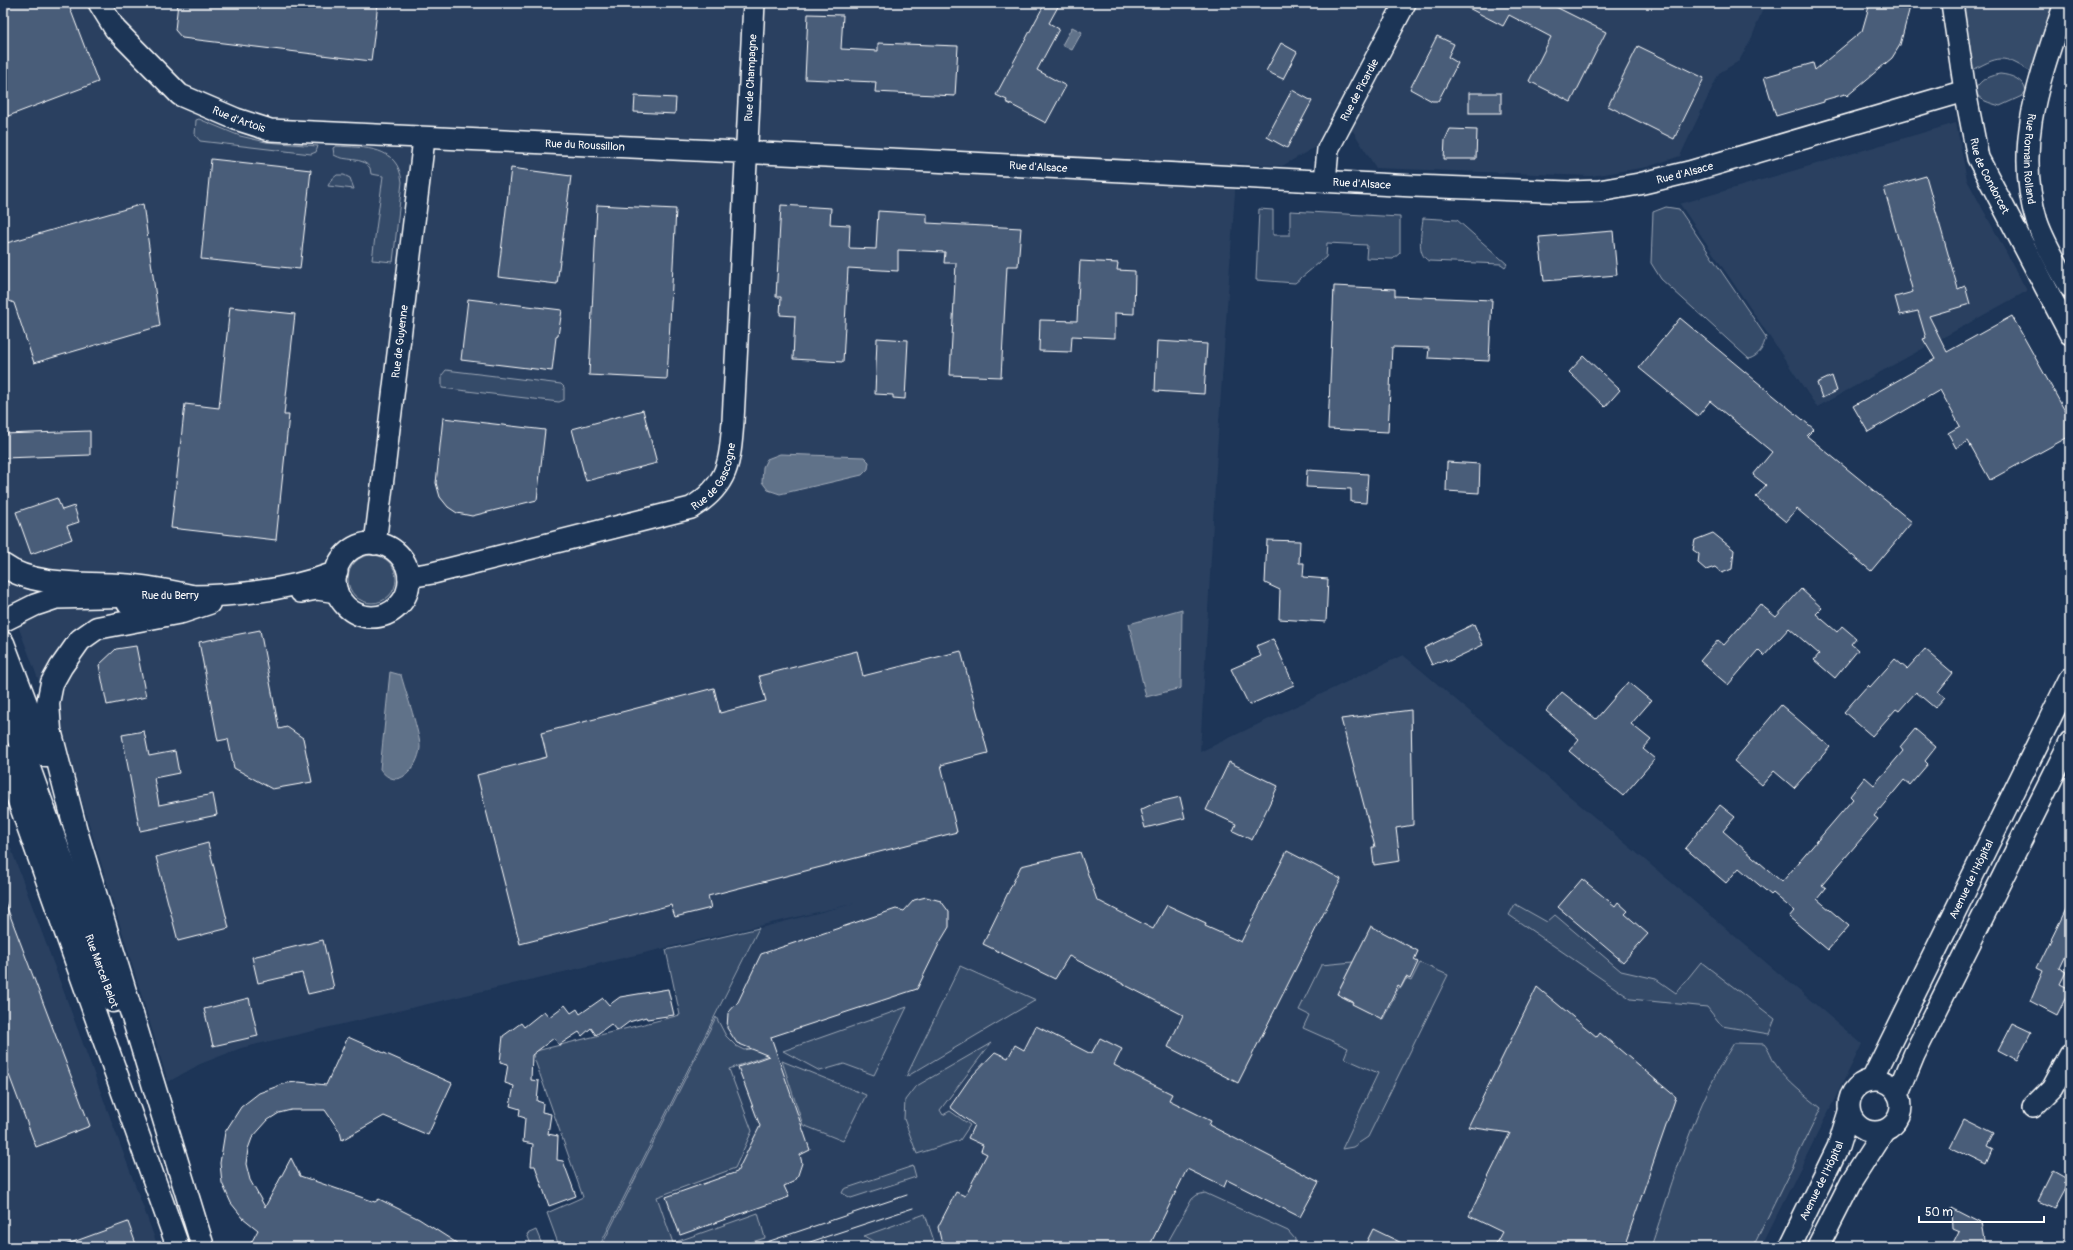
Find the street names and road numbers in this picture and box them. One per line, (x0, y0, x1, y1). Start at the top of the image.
street label: Rue de Champagne (742, 33, 759, 122)
street label: Rue de Picardie (1338, 56, 1382, 123)
street label: Rue d'Artois (210, 104, 267, 135)
street label: Rue Romain Rolland (2021, 112, 2038, 205)
street label: Rue du Roussillon (545, 137, 625, 154)
street label: Rue de Condorcet (1967, 137, 2012, 217)
street label: Rue d'Alsace (1009, 159, 1068, 175)
street label: Rue d'Alsace (1655, 159, 1715, 187)
street label: Rue d'Alsace (1332, 176, 1392, 192)
street label: Rue de Guyenne (389, 304, 411, 379)
street label: Rue de Gascogne (689, 442, 738, 513)
street label: Rue du Berry (141, 589, 199, 602)
street label: Avenue de l'Hôpital (1946, 837, 1996, 921)
street label: Rue Marcel Belot (82, 933, 121, 1010)
street label: Avenue de l'Hôpital (1797, 1139, 1846, 1223)

